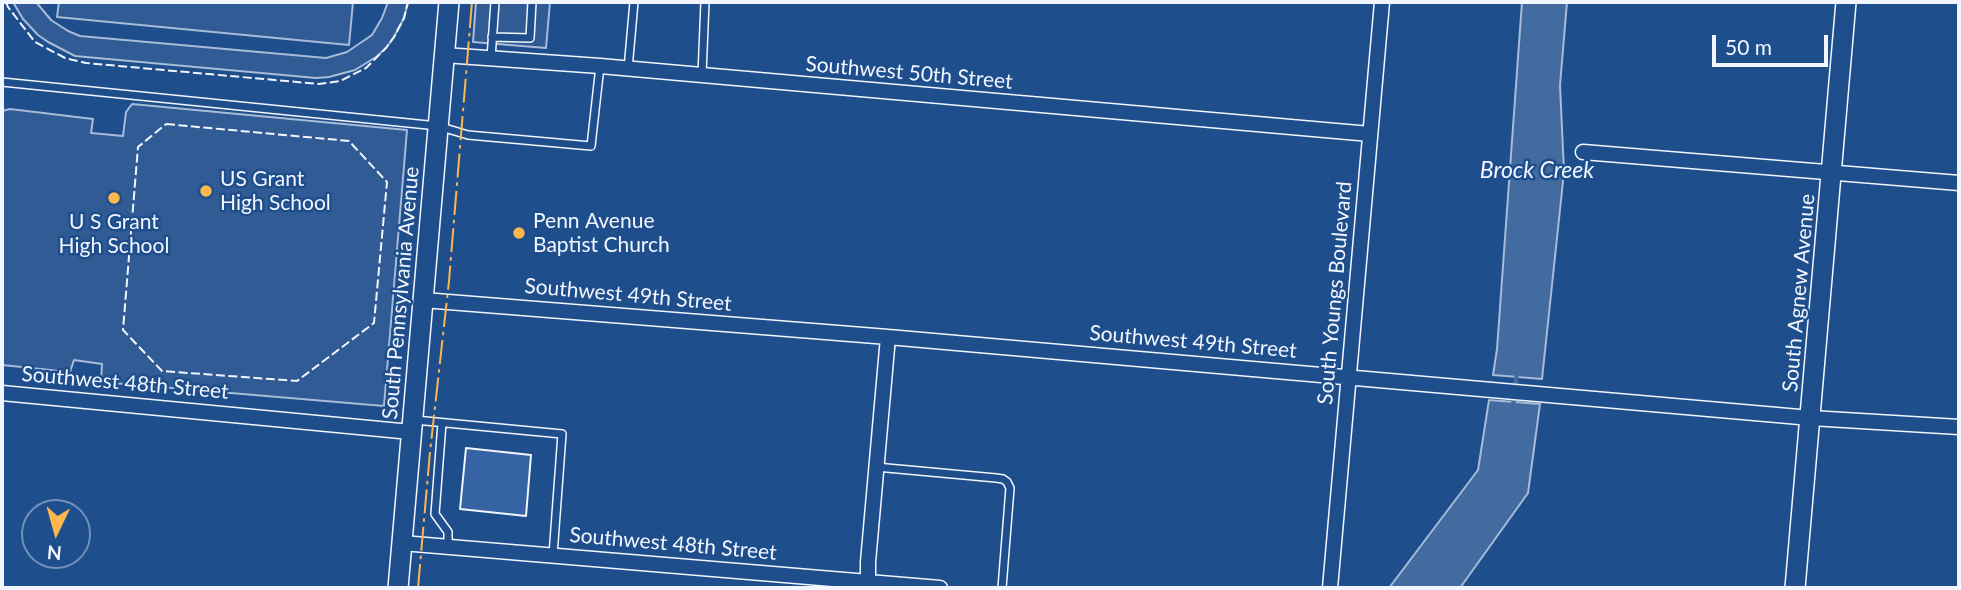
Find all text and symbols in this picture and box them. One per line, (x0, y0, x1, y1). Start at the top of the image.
scale bar (1716, 21, 1832, 65)
text: 50 m (1725, 34, 1772, 59)
street label: Southwest 50th Street (804, 51, 1014, 95)
water label: Brock Creek (1480, 157, 1594, 185)
street label: South Pennsylvania Avenue (377, 165, 425, 421)
place label: US Grant High School (220, 166, 331, 216)
street label: South Youngs Boulevard (1313, 180, 1357, 406)
marker: US Grant High School (198, 183, 214, 199)
marker: U S Grant High School (106, 190, 122, 206)
street label: South Agnew Avenue (1778, 193, 1820, 393)
place label: Penn Avenue Baptist Church (533, 208, 670, 258)
place label: U S Grant High School (59, 209, 169, 259)
marker: Penn Avenue Baptist Church (511, 225, 527, 241)
street label: Southwest 49th Street (523, 273, 733, 317)
street label: Southwest 49th Street (1088, 320, 1298, 364)
street label: Southwest 48th Street (20, 361, 230, 405)
north arrow (21, 499, 91, 569)
street label: Southwest 48th Street (568, 522, 778, 566)
text: N (46, 541, 63, 566)

